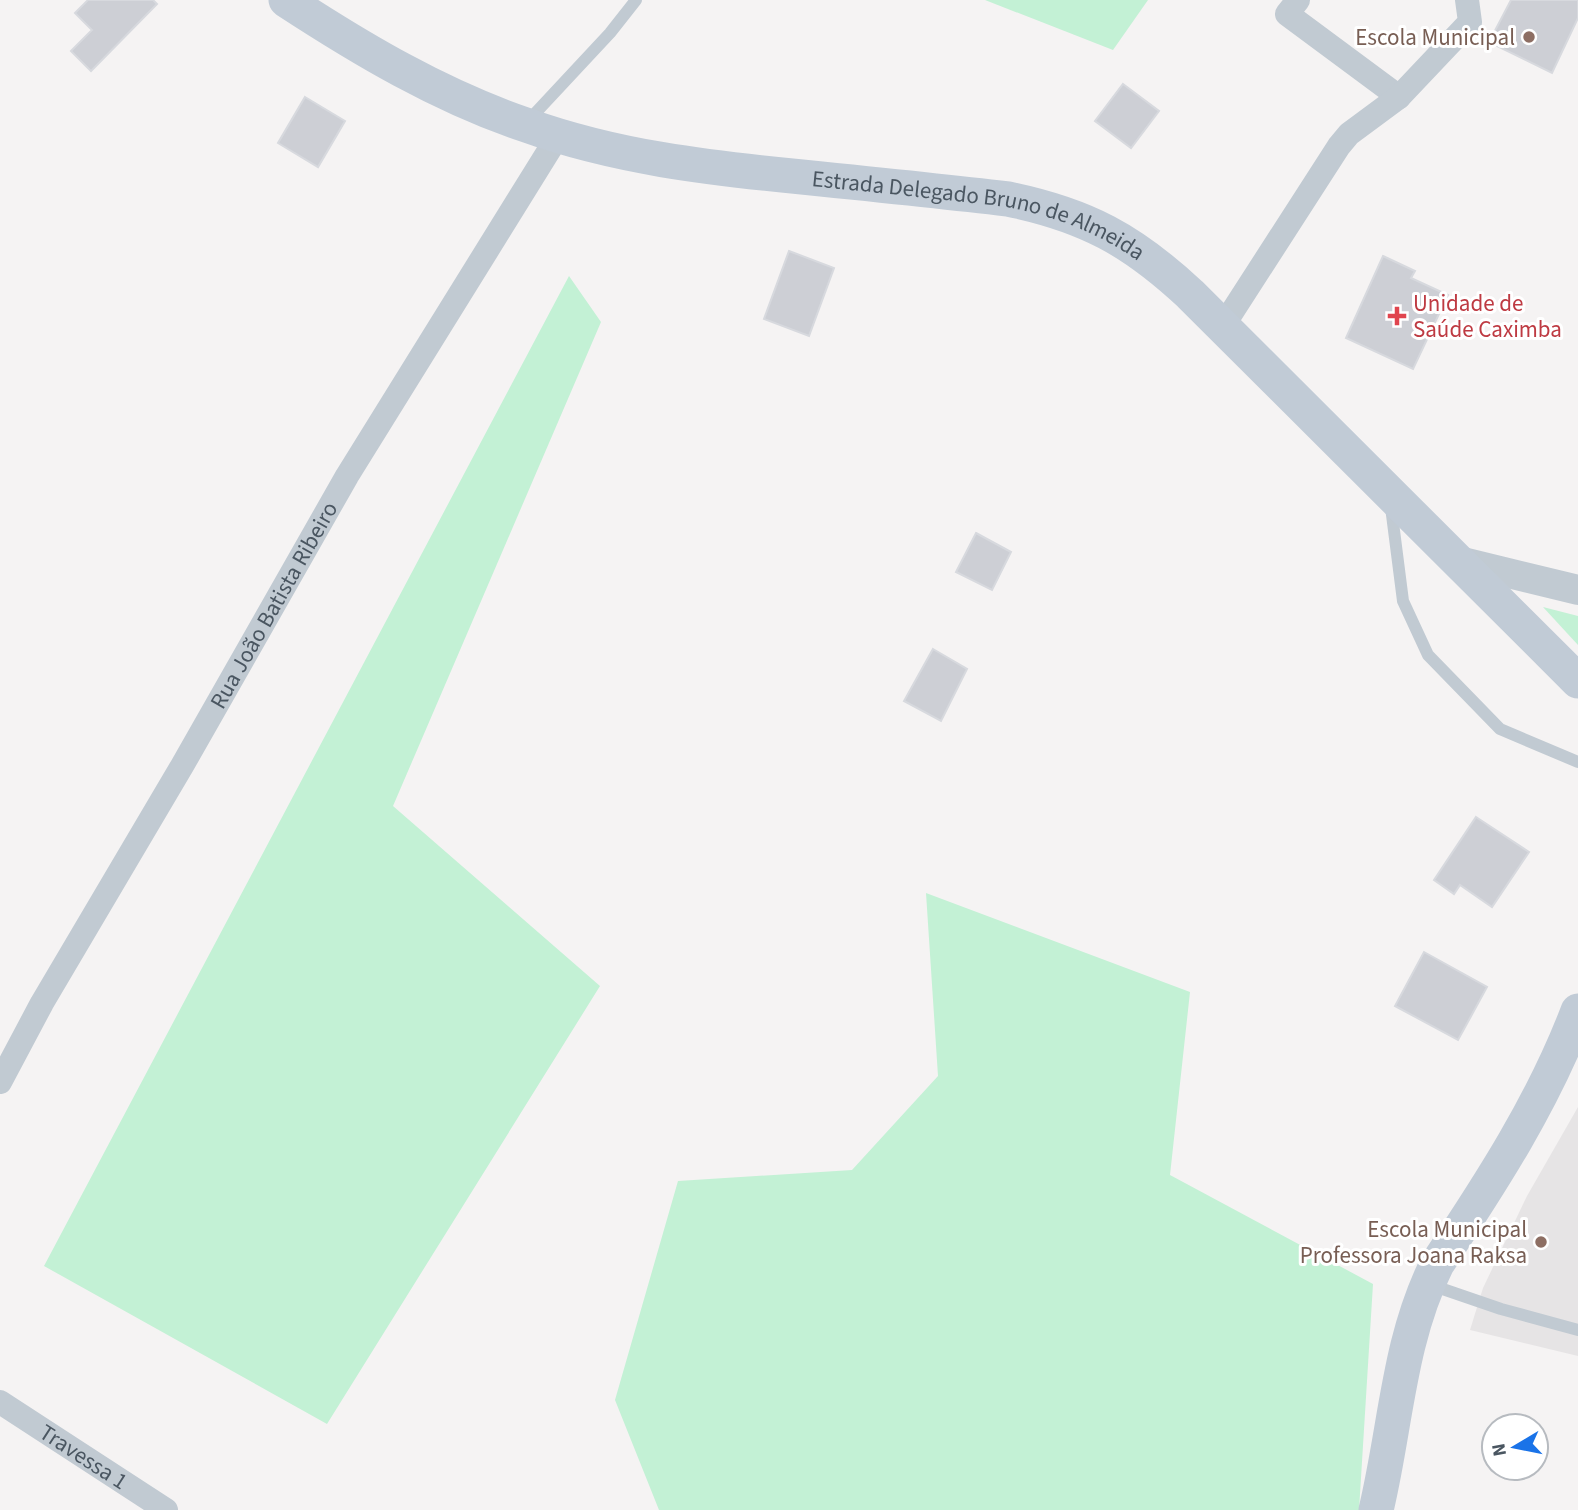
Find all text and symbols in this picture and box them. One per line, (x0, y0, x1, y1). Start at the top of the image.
place label: Escola Municipal (1355, 21, 1515, 54)
marker: Escola Municipal (1521, 29, 1537, 45)
street label: Estrada Delegado Bruno de Almeida (810, 162, 1152, 269)
place label: Unidade de Saúde Caximba (1413, 287, 1562, 346)
marker: Unidade de Saúde Caximba (1387, 306, 1407, 326)
street label: Rua João Batista Ribeiro (202, 496, 346, 715)
place label: Escola Municipal Professora Joana Raksa (1300, 1213, 1527, 1272)
marker: Escola Municipal Professora Joana Raksa (1533, 1234, 1549, 1250)
north arrow (1480, 1412, 1550, 1482)
street label: Travessa 1 (33, 1416, 134, 1498)
text: N (1485, 1441, 1514, 1458)

